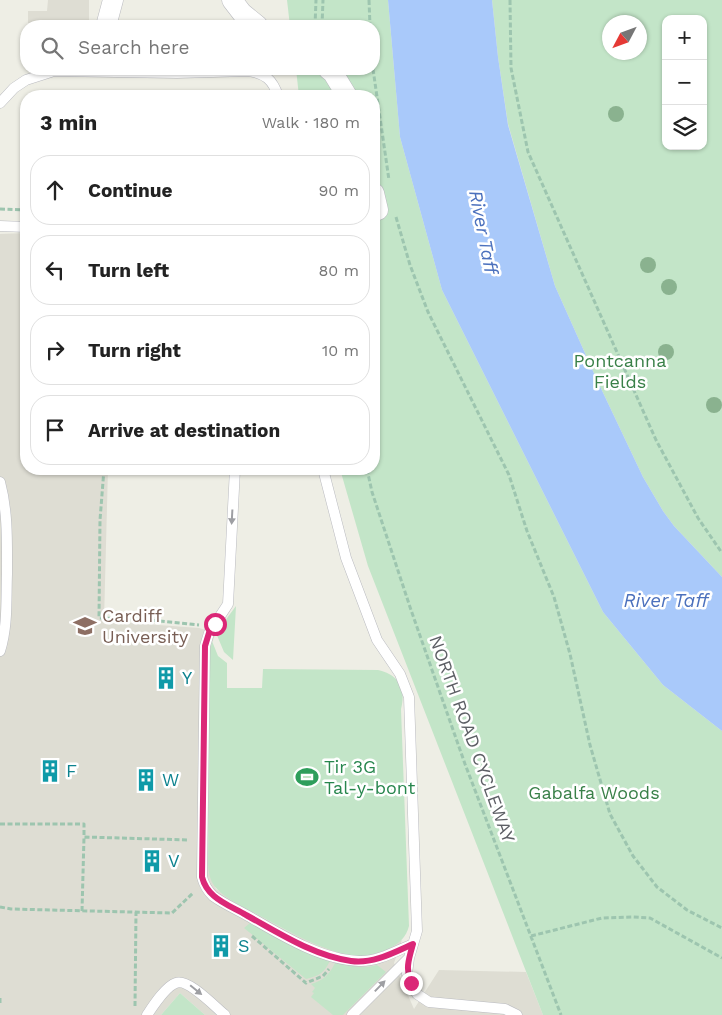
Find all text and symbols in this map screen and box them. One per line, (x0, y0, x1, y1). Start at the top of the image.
north arrow (602, 15, 647, 60)
map controls (662, 15, 707, 150)
button: + (662, 15, 707, 60)
search box (20, 20, 380, 75)
icon: search (38, 34, 66, 62)
text: Search here (78, 36, 189, 59)
button: − (662, 60, 707, 105)
button: layers (662, 105, 707, 150)
text: 3 min (40, 110, 97, 135)
text: Walk · 180 m (262, 113, 360, 132)
icon: ahead (41, 176, 69, 204)
text: Continue (88, 179, 172, 202)
text: 90 m (318, 181, 359, 200)
water label: River Taff (464, 188, 503, 278)
icon: left (41, 256, 69, 284)
text: Turn left (88, 259, 169, 282)
text: 80 m (318, 261, 359, 280)
icon: right (41, 336, 69, 364)
text: Turn right (88, 339, 181, 362)
text: 10 m (322, 341, 359, 360)
park label: Pontcanna Fields (574, 350, 666, 392)
icon: arrive (41, 416, 69, 444)
text: Arrive at destination (88, 419, 280, 442)
one-way arrow (228, 510, 236, 526)
water label: River Taff (624, 589, 710, 612)
place label: Cardiff University (102, 605, 189, 647)
school or university icon: Cardiff University (72, 613, 98, 639)
route start (204, 613, 227, 636)
street label: NORTH ROAD CYCLEWAY (425, 632, 520, 846)
building icon: Y (153, 665, 179, 691)
place label: Y (182, 667, 193, 688)
place label: Tir 3G Tal-y-bont (324, 756, 416, 798)
building icon: F (37, 758, 63, 784)
place label: F (66, 760, 77, 781)
sports icon: Tir 3G Tal-y-bont (294, 764, 320, 790)
building icon: W (133, 767, 159, 793)
place label: W (162, 769, 179, 790)
park label: Gabalfa Woods (528, 782, 660, 803)
building icon: V (139, 848, 165, 874)
place label: V (168, 850, 180, 871)
building icon: S (208, 933, 234, 959)
place label: S (238, 935, 250, 956)
route end (400, 972, 423, 995)
one-way arrow (374, 980, 386, 992)
one-way arrow (189, 985, 202, 996)

